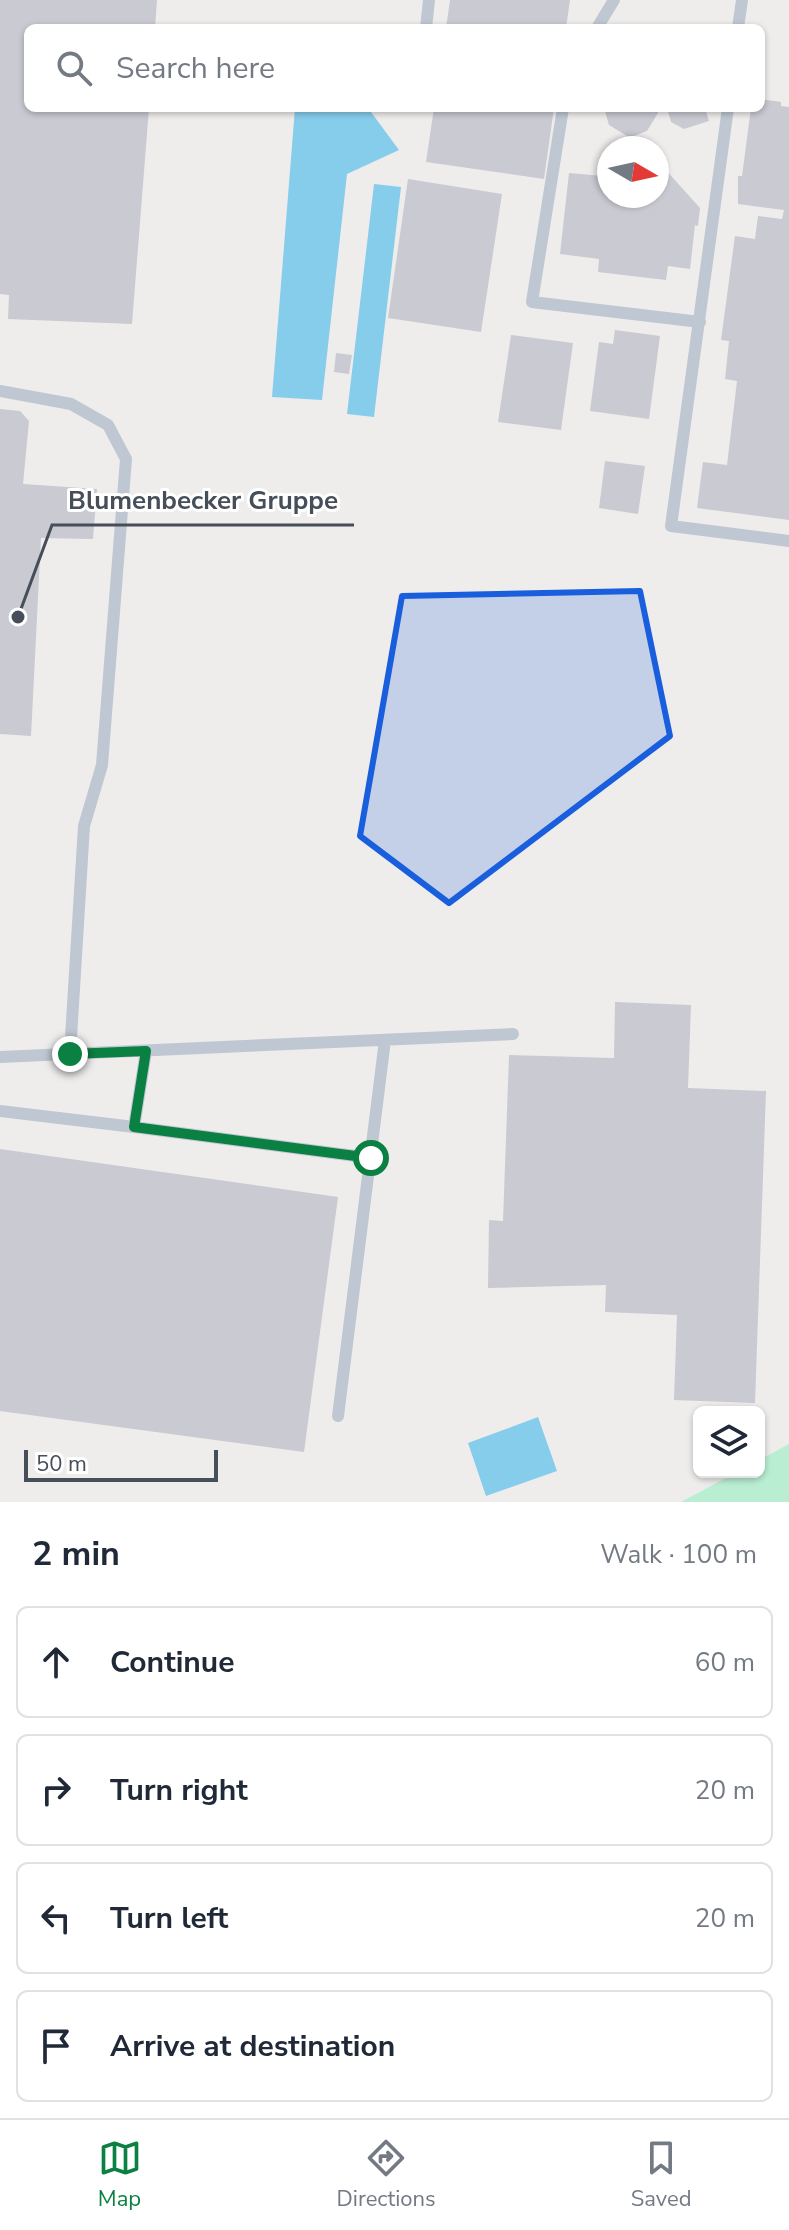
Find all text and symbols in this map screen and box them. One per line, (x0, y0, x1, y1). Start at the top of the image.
search box (24, 24, 765, 112)
icon: search (52, 46, 96, 90)
text: Search here (116, 48, 275, 89)
north arrow (597, 136, 669, 208)
callout: Blumenbecker Gruppe (52, 475, 354, 525)
text: Blumenbecker Gruppe (68, 483, 338, 518)
route end (52, 1036, 88, 1072)
route start (353, 1140, 389, 1176)
map controls (693, 1406, 765, 1478)
button: layers (693, 1406, 765, 1478)
scale bar (24, 1446, 218, 1482)
text: 50 m (36, 1449, 87, 1479)
text: 2 min (32, 1531, 120, 1577)
text: Walk · 100 m (600, 1537, 757, 1572)
icon: ahead (34, 1640, 78, 1684)
text: Continue (110, 1642, 235, 1683)
text: 60 m (695, 1645, 755, 1680)
icon: right (34, 1768, 78, 1812)
text: Turn right (110, 1770, 248, 1811)
text: 20 m (695, 1773, 755, 1808)
icon: left (34, 1896, 78, 1940)
text: Turn left (110, 1898, 228, 1939)
text: 20 m (695, 1901, 755, 1936)
icon: arrive (34, 2024, 78, 2068)
text: Arrive at destination (110, 2026, 395, 2067)
tab: Map (98, 2136, 142, 2214)
tab: Directions (337, 2136, 436, 2214)
tab: Saved (631, 2136, 691, 2214)

